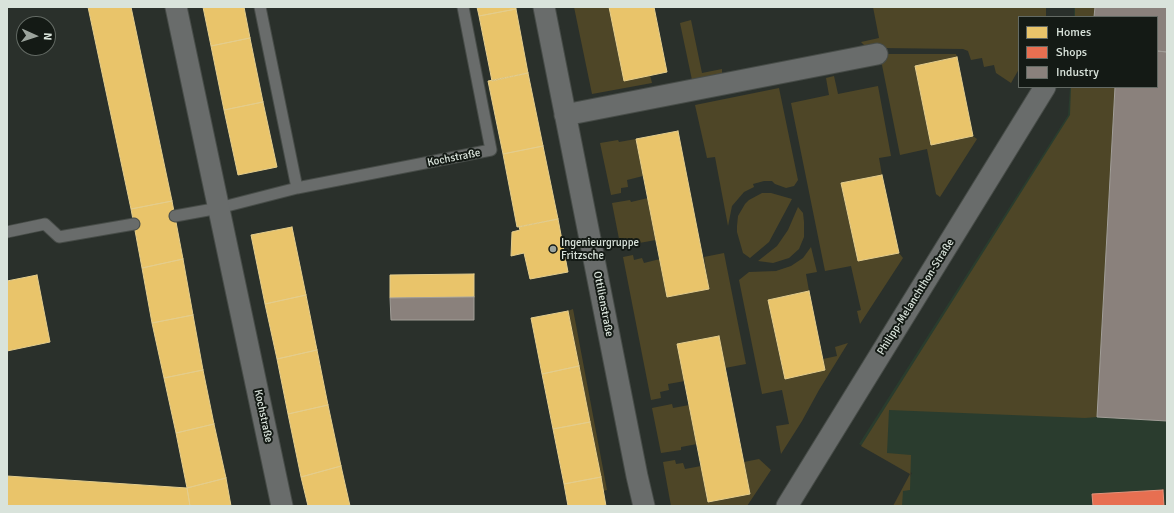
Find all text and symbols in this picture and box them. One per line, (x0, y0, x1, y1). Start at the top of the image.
north arrow (16, 16, 56, 56)
legend (1018, 16, 1158, 88)
text: Homes (1056, 25, 1091, 40)
text: N (41, 32, 54, 41)
text: Shops (1056, 45, 1087, 60)
text: Industry (1056, 65, 1099, 80)
street label: Kochstraße (426, 146, 482, 170)
place label: Ingenieurgruppe Fritzsche (561, 236, 639, 262)
street label: Philipp-Melanchthon-Straße (875, 236, 957, 358)
marker: Ingenieurgruppe Fritzsche (548, 244, 558, 254)
street label: Ottilienstraße (590, 270, 616, 338)
street label: Kochstraße (251, 388, 275, 444)

